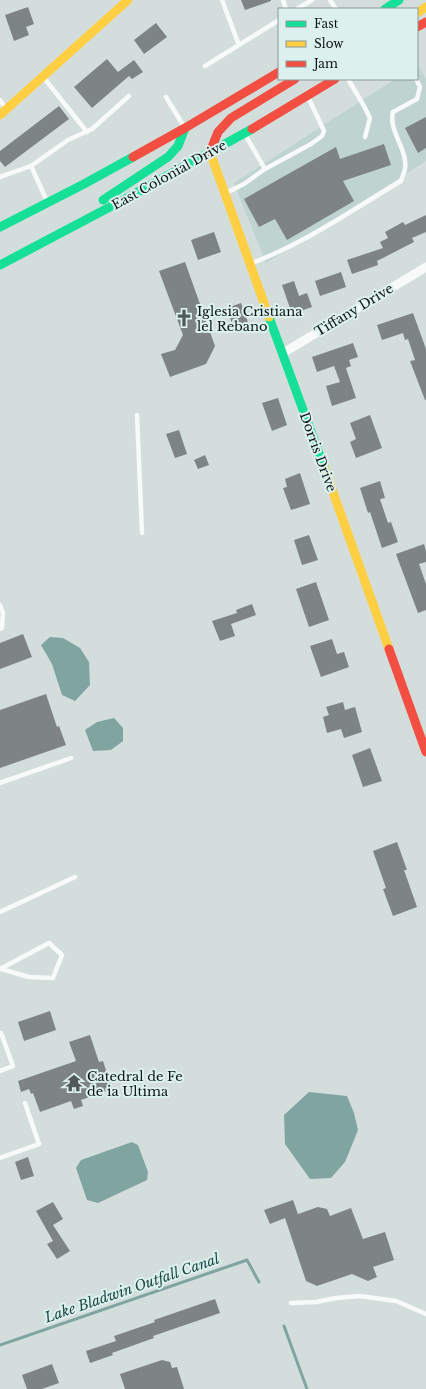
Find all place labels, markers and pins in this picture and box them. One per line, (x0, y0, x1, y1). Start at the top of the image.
place label: Iglesia Cristiana lel Rebano (197, 303, 303, 335)
church icon: Iglesia Cristiana lel Rebano (174, 308, 194, 328)
place label: Catedral de Fe de ia Ultima (87, 1068, 183, 1100)
temple icon: Catedral de Fe de ia Ultima (64, 1073, 84, 1093)

